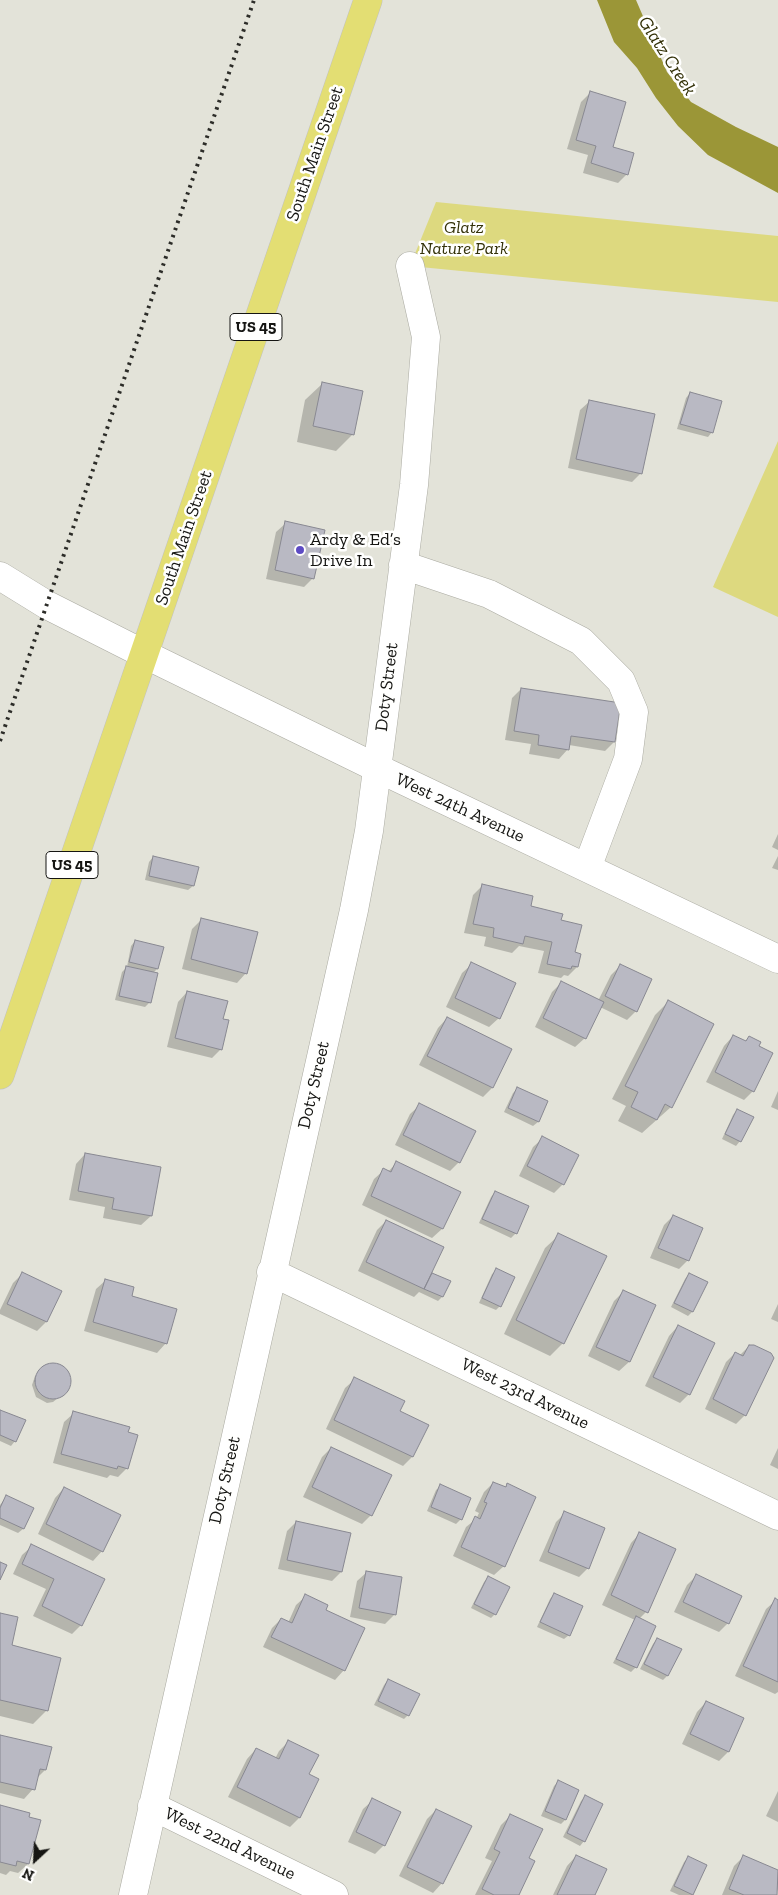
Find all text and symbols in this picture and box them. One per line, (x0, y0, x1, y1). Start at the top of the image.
water label: Glatz Creek (633, 12, 701, 100)
street label: South Main Street (282, 84, 348, 224)
park label: Glatz Nature Park (420, 217, 508, 260)
road number: US 45 (230, 314, 282, 341)
street label: South Main Street (151, 468, 217, 608)
place label: Ardy & Ed’s Drive In (310, 529, 401, 572)
marker: Ardy & Ed’s Drive In (294, 544, 306, 556)
street label: Doty Street (371, 641, 403, 733)
street label: West 24th Avenue (392, 769, 528, 847)
road number: US 45 (46, 852, 98, 878)
street label: Doty Street (293, 1039, 335, 1131)
street label: West 23rd Avenue (457, 1354, 593, 1434)
street label: Doty Street (204, 1434, 246, 1526)
street label: West 22nd Avenue (161, 1803, 299, 1885)
north arrow (10, 1835, 60, 1885)
text: N (20, 1864, 37, 1884)

